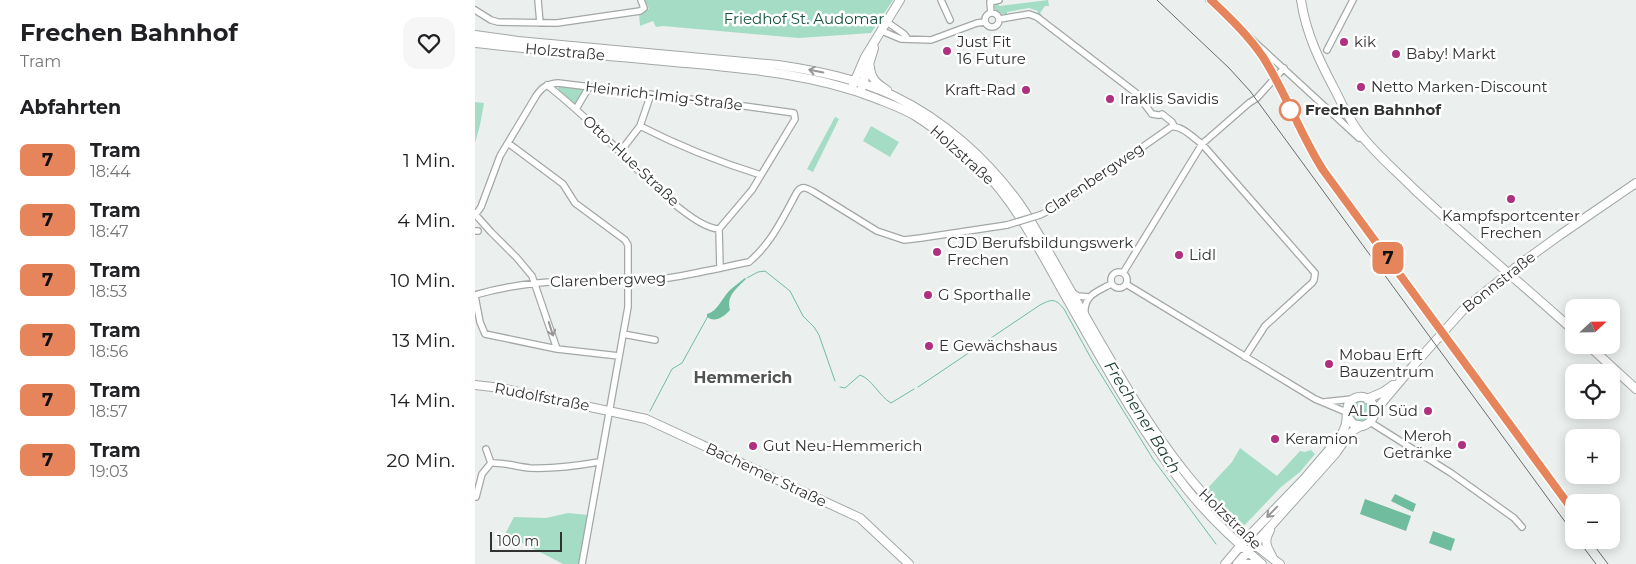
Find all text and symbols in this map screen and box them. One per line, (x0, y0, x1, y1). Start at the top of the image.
park label: Friedhof St. Audomar (724, 9, 884, 28)
button: heart (403, 17, 455, 69)
text: Frechen Bahnhof (20, 18, 238, 47)
place label: Just Fit 16 Future (956, 32, 1026, 68)
place label: kik (1354, 32, 1376, 51)
marker: kik (1338, 36, 1350, 48)
street label: Holzstraße (524, 39, 606, 64)
place label: Baby! Markt (1406, 44, 1496, 63)
marker: Just Fit 16 Future (941, 45, 953, 57)
marker: Baby! Markt (1390, 48, 1402, 60)
text: Tram (20, 52, 61, 71)
one-way arrow (809, 66, 825, 76)
street label: Heinrich-Imig-Straße (584, 76, 744, 115)
place label: Netto Marken-Discount (1371, 77, 1548, 96)
place label: Kraft-Rad (945, 80, 1016, 99)
marker: Netto Marken-Discount (1355, 81, 1367, 93)
marker: Kraft-Rad (1020, 84, 1032, 96)
place label: Iraklis Savidis (1120, 89, 1219, 108)
marker: Iraklis Savidis (1104, 93, 1116, 105)
text: Abfahrten (20, 96, 121, 119)
marker: Frechen Bahnhof (1279, 99, 1301, 121)
place label: Frechen Bahnhof (1305, 100, 1442, 119)
street label: Otto-Hue-Straße (579, 111, 684, 210)
street label: Holzstraße (926, 121, 998, 188)
street label: Clarenbergweg (1040, 138, 1147, 219)
text: Tram (90, 139, 141, 162)
text: 7 (42, 149, 53, 171)
text: 1 Min. (403, 149, 455, 172)
text: 18:44 (90, 162, 131, 181)
marker: Kampfsportcenter Frechen (1505, 193, 1517, 205)
text: Tram (90, 199, 141, 222)
place label: Kampfsportcenter Frechen (1442, 206, 1580, 242)
text: 7 (42, 209, 53, 231)
text: 4 Min. (397, 209, 455, 232)
text: 18:47 (90, 222, 129, 241)
place label: CJD Berufsbildungswerk Frechen (947, 233, 1133, 269)
line badge: 7 (1372, 242, 1404, 274)
place label: Lidl (1189, 245, 1216, 264)
marker: CJD Berufsbildungswerk Frechen (931, 246, 943, 258)
text: 7 (1382, 247, 1394, 269)
street label: Bonnstraße (1458, 247, 1539, 316)
marker: Lidl (1173, 249, 1185, 261)
text: Tram (90, 259, 141, 282)
street label: Clarenbergweg (550, 268, 666, 291)
text: 7 (42, 269, 53, 291)
text: 10 Min. (390, 269, 455, 292)
text: 18:53 (90, 282, 127, 301)
place label: G Sporthalle (938, 285, 1031, 304)
marker: G Sporthalle (922, 289, 934, 301)
north arrow (1565, 299, 1620, 354)
map controls (1565, 299, 1620, 549)
text: Tram (90, 319, 141, 342)
one-way arrow (546, 320, 556, 336)
text: 7 (42, 329, 53, 351)
text: 13 Min. (392, 329, 455, 352)
place label: E Gewächshaus (939, 336, 1057, 355)
marker: E Gewächshaus (923, 340, 935, 352)
text: 18:56 (90, 342, 128, 361)
place label: Mobau Erft Bauzentrum (1339, 345, 1434, 381)
water label: Frechener Bach (1100, 358, 1185, 477)
marker: Mobau Erft Bauzentrum (1323, 358, 1335, 370)
button: locate (1565, 364, 1620, 419)
district label: Hemmerich (694, 368, 792, 387)
street label: Rudolfstraße (493, 378, 591, 415)
text: Tram (90, 379, 141, 402)
text: 7 (42, 389, 53, 411)
text: 14 Min. (390, 389, 455, 412)
place label: ALDI Süd (1348, 401, 1418, 420)
text: 18:57 (90, 402, 128, 421)
marker: ALDI Süd (1422, 405, 1434, 417)
place label: Meroh Getränke (1383, 426, 1452, 462)
place label: Keramion (1285, 429, 1358, 448)
button: + (1565, 429, 1620, 484)
marker: Keramion (1269, 433, 1281, 445)
place label: Gut Neu-Hemmerich (763, 436, 922, 455)
street label: Bachemer Straße (703, 438, 830, 511)
text: Tram (90, 439, 141, 462)
marker: Meroh Getränke (1456, 439, 1468, 451)
marker: Gut Neu-Hemmerich (747, 440, 759, 452)
text: 7 (42, 449, 53, 471)
text: 20 Min. (387, 449, 455, 472)
text: 19:03 (90, 462, 128, 481)
street label: Holzstraße (1195, 484, 1266, 553)
button: − (1565, 494, 1620, 549)
one-way arrow (1266, 506, 1278, 518)
scale bar (490, 529, 563, 552)
text: 100 m (497, 532, 539, 550)

